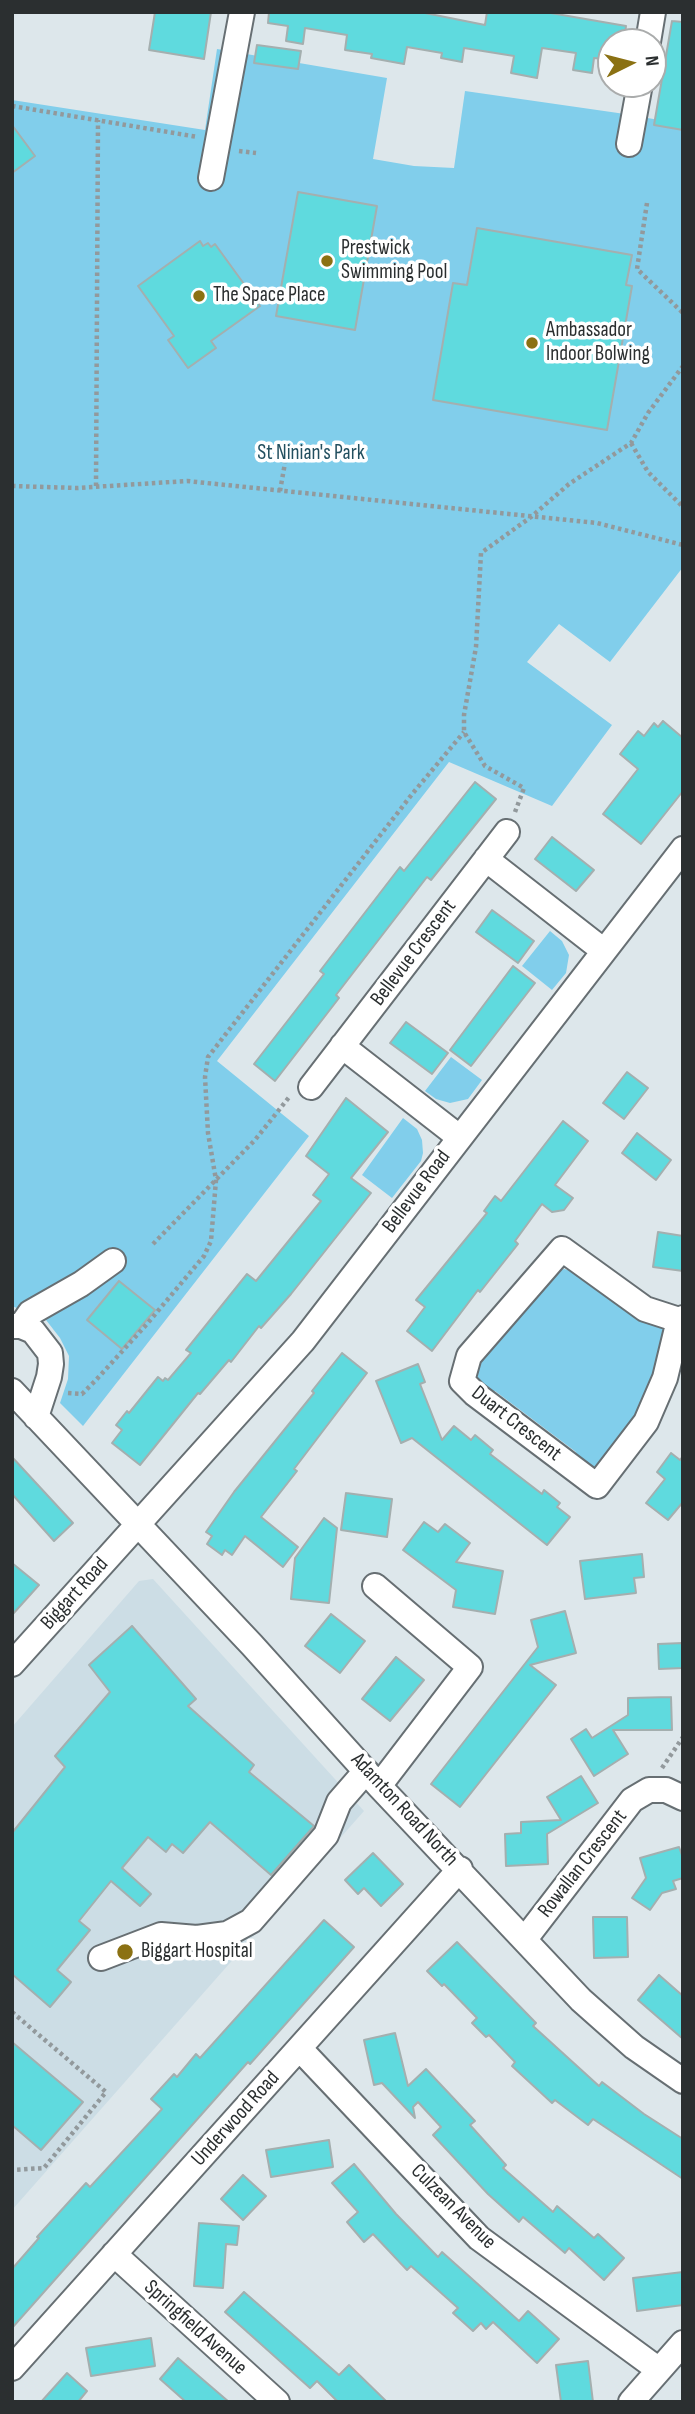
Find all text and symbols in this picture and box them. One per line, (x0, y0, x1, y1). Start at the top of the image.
north arrow (597, 28, 667, 98)
text: N (639, 55, 663, 67)
place label: Prestwick Swimming Pool (341, 236, 447, 286)
marker: Prestwick Swimming Pool (319, 253, 335, 269)
place label: The Space Place (213, 283, 326, 309)
marker: The Space Place (191, 288, 207, 304)
place label: Ambassador Indoor Bolwing (546, 318, 650, 368)
marker: Ambassador Indoor Bolwing (524, 335, 540, 351)
park label: St Ninian's Park (257, 441, 365, 467)
street label: Bellevue Crescent (366, 895, 462, 1011)
street label: Bellevue Road (378, 1145, 456, 1239)
street label: Duart Crescent (466, 1381, 566, 1467)
street label: Biggart Road (36, 1553, 114, 1635)
street label: Adamton Road North (345, 1748, 463, 1872)
street label: Rowallan Crescent (533, 1805, 633, 1923)
place label: Biggart Hospital (141, 1939, 253, 1965)
marker: Biggart Hospital (115, 1942, 135, 1962)
street label: Underwood Road (187, 2066, 285, 2172)
street label: Culzean Avenue (405, 2159, 501, 2255)
street label: Springfield Avenue (138, 2275, 252, 2381)

